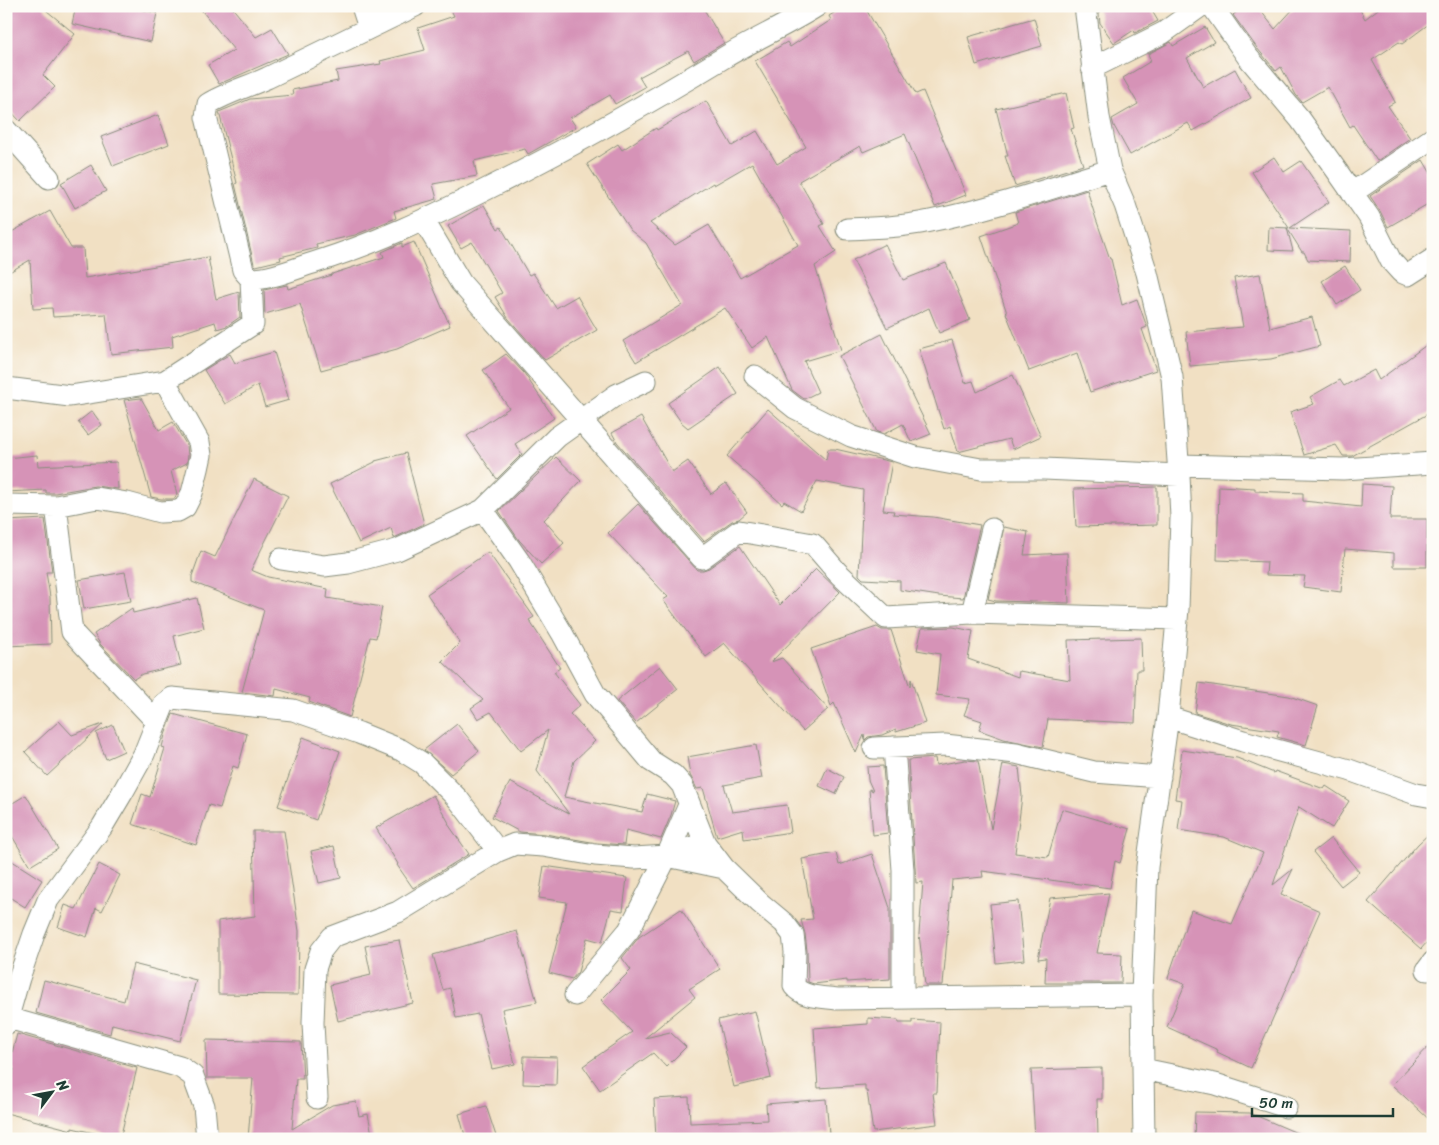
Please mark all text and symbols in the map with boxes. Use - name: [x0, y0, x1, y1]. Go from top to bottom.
- north arrow: [28, 1068, 78, 1118]
- text: N: [49, 1074, 76, 1096]
- scale bar: [1252, 1085, 1393, 1117]
- text: 50 m: [1259, 1090, 1294, 1116]

